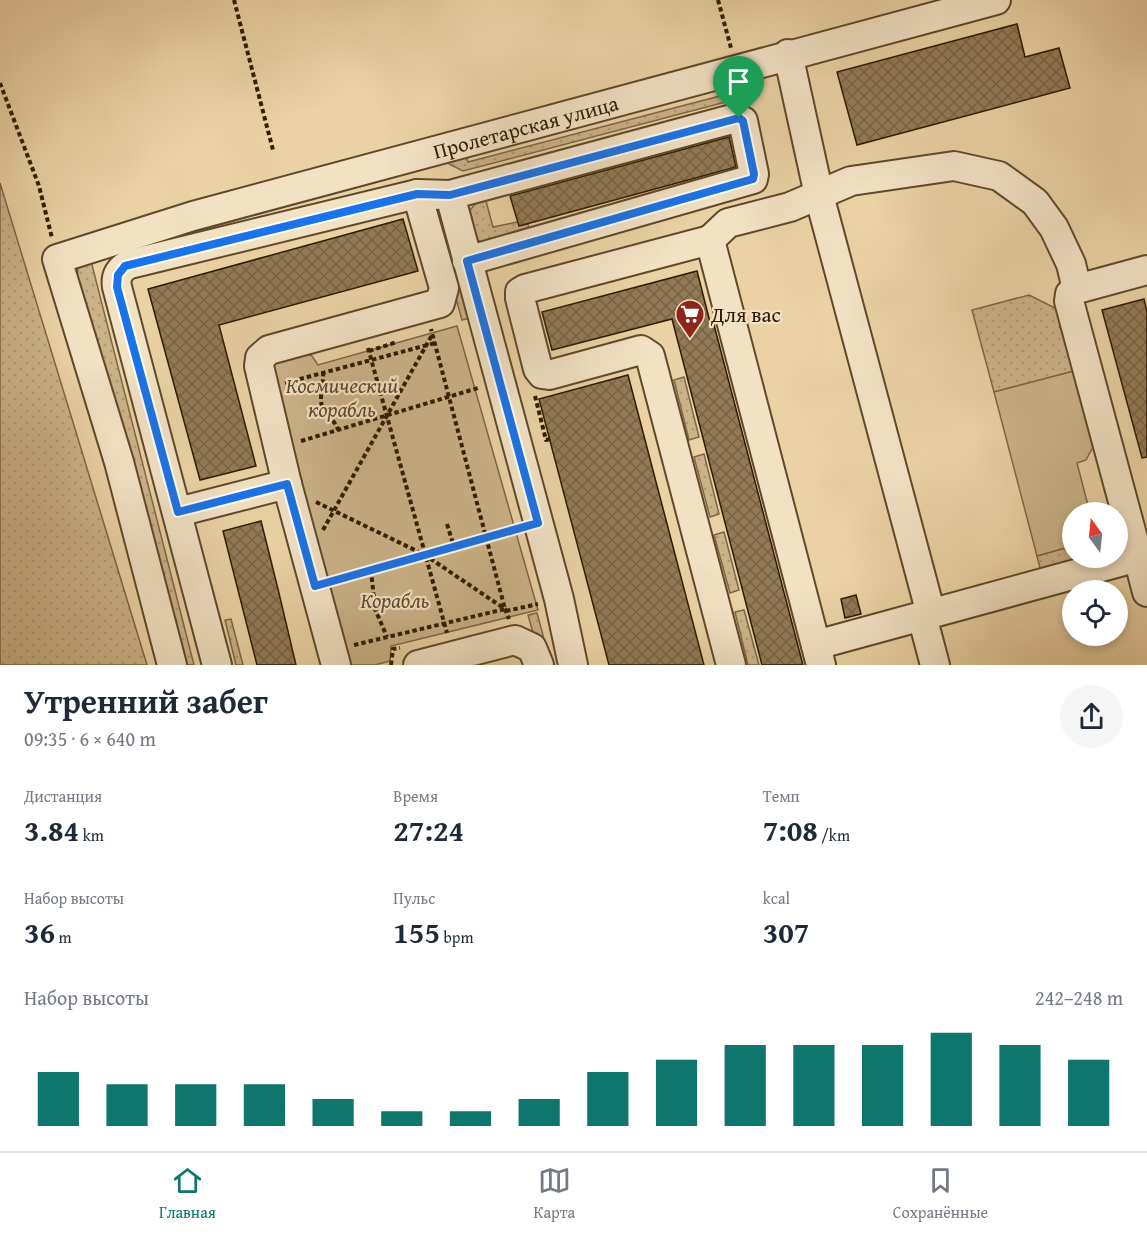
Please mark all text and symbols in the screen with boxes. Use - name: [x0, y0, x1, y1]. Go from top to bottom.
- pin: [713, 56, 764, 118]
- icon: arrive: [722, 65, 755, 98]
- street label: Пролетарская улица: [429, 87, 622, 166]
- supermarket icon: Для вас: [674, 298, 706, 340]
- place label: Для вас: [710, 299, 781, 330]
- park label: Космический корабль: [286, 370, 398, 425]
- north arrow: [1062, 502, 1128, 568]
- map controls: [1062, 502, 1128, 646]
- button: locate: [1062, 580, 1128, 646]
- park label: Корабль: [361, 585, 429, 616]
- text: Утренний забег: [24, 677, 268, 725]
- button: share: [1060, 685, 1123, 748]
- text: 09:35 · 6 × 640 m: [24, 724, 156, 753]
- text: Дистанция: [24, 784, 102, 808]
- text: Время: [393, 784, 438, 808]
- text: Темп: [763, 784, 800, 808]
- text: 3.84: [24, 808, 79, 852]
- text: 27:24: [393, 808, 464, 852]
- text: 7:08: [763, 808, 818, 852]
- text: km: [79, 823, 104, 847]
- text: /km: [818, 823, 850, 847]
- text: Набор высоты: [24, 886, 124, 910]
- text: Пульс: [393, 886, 435, 910]
- text: kcal: [763, 886, 790, 910]
- text: 36: [24, 910, 55, 954]
- text: 155: [393, 910, 440, 954]
- text: 307: [763, 910, 809, 954]
- text: m: [55, 925, 72, 949]
- text: bpm: [440, 925, 473, 949]
- text: Набор высоты: [24, 983, 149, 1012]
- text: 242–248 m: [1035, 983, 1123, 1012]
- tab: Главная: [159, 1164, 216, 1224]
- tab: Карта: [534, 1164, 575, 1224]
- tab: Сохранённые: [893, 1164, 988, 1224]

